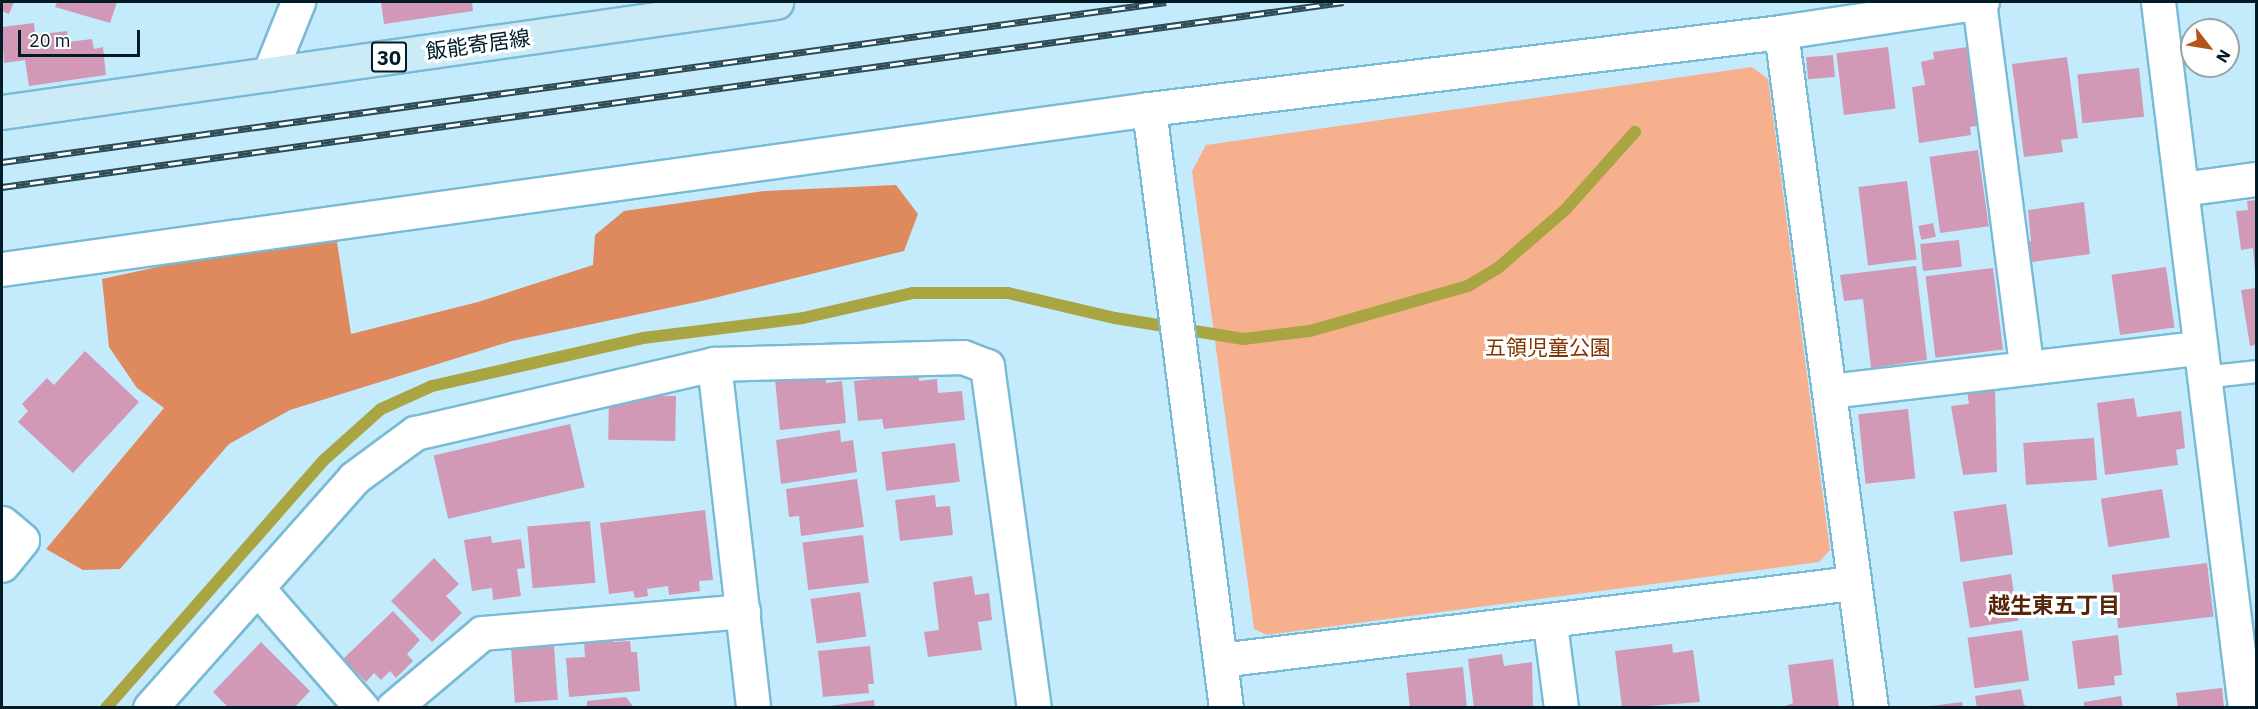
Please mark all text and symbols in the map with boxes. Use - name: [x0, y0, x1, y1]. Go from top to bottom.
- scale bar: [21, 18, 142, 56]
- north arrow: [2180, 18, 2240, 78]
- street label: 飯能寄居線: [424, 24, 532, 64]
- text: 20 m: [29, 29, 71, 52]
- road number: 30: [371, 40, 407, 74]
- text: N: [2212, 46, 2235, 66]
- park label: 五領児童公園: [1485, 334, 1611, 360]
- district label: 越生東五丁目: [1988, 592, 2120, 618]

